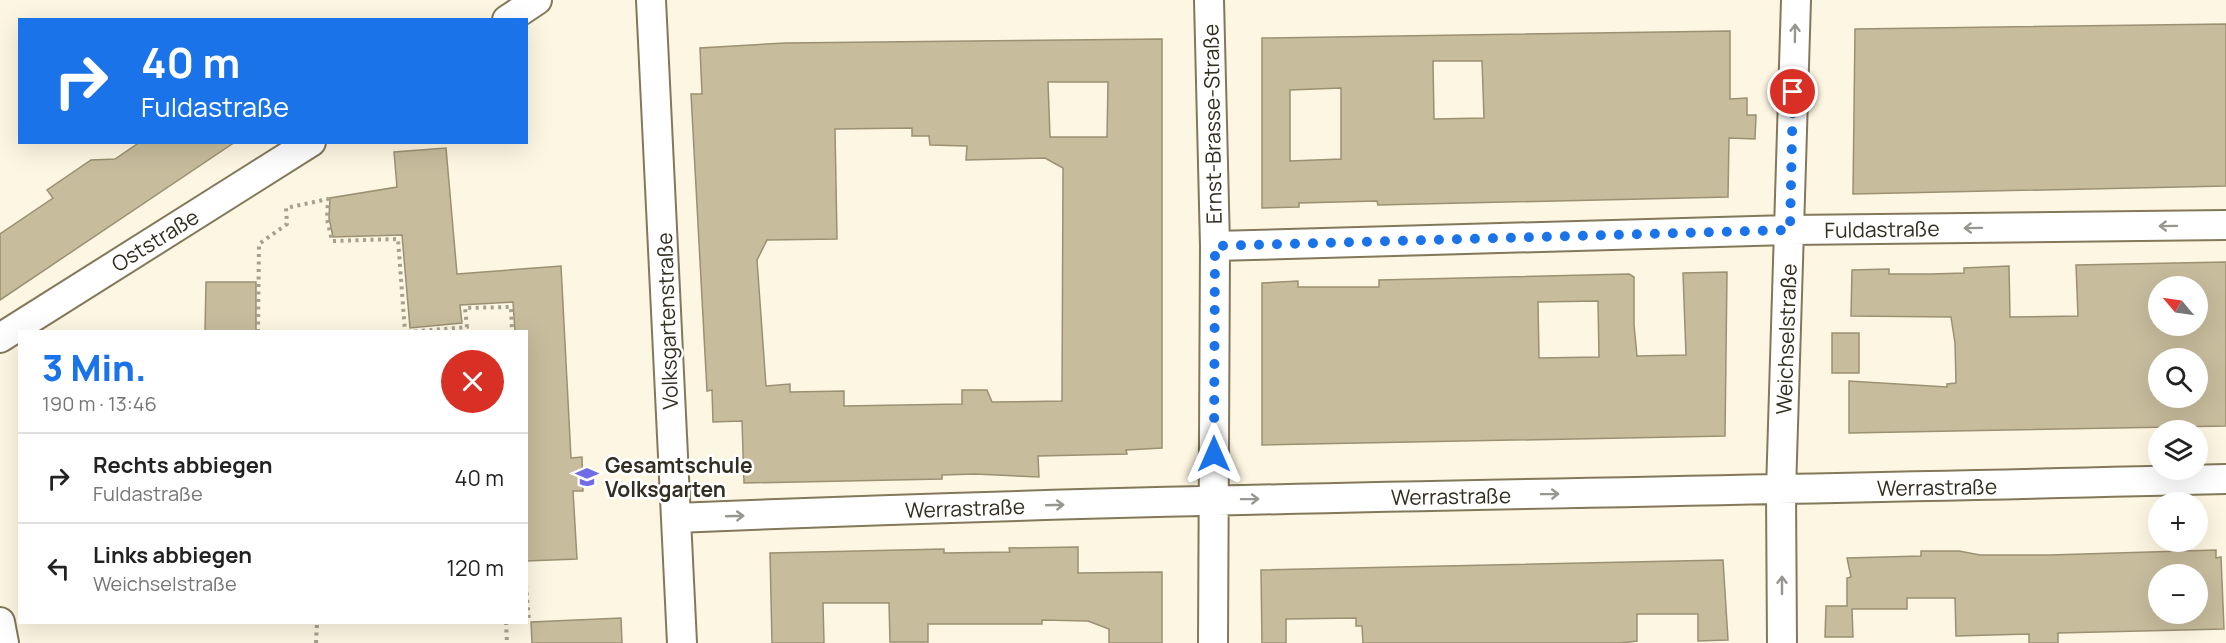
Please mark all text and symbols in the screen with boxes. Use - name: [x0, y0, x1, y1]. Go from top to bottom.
- one-way arrow: [1789, 23, 1801, 43]
- street label: Ernst-Brasse-Straße: [1196, 24, 1228, 224]
- text: 40 m: [141, 33, 240, 91]
- icon: right: [42, 42, 120, 120]
- pin: [1767, 66, 1818, 117]
- icon: arrive: [1776, 75, 1809, 108]
- text: Fuldastraße: [141, 88, 289, 125]
- street label: Oststraße: [106, 202, 204, 278]
- street label: Fuldastraße: [1824, 214, 1940, 244]
- one-way arrow: [2158, 220, 2178, 232]
- one-way arrow: [1963, 222, 1983, 234]
- street label: Volksgartenstraße: [650, 232, 684, 410]
- street label: Weichselstraße: [1769, 263, 1803, 415]
- north arrow: [2148, 276, 2208, 336]
- map controls: [2148, 276, 2208, 624]
- text: 3 Min.: [42, 343, 147, 392]
- button: search: [2148, 348, 2208, 408]
- button: close: [441, 350, 504, 413]
- text: 190 m · 13:46: [42, 390, 157, 417]
- button: layers: [2148, 420, 2208, 480]
- position arrow: [1182, 422, 1246, 486]
- text: Rechts abbiegen: [93, 450, 272, 480]
- place label: Gesamtschule Volksgarten: [605, 451, 753, 503]
- icon: right: [42, 462, 75, 495]
- text: 40 m: [455, 463, 504, 493]
- school or university icon: Gesamtschule Volksgarten: [574, 464, 600, 490]
- street label: Werrastraße: [1877, 472, 1997, 502]
- text: Fuldastraße: [93, 480, 203, 507]
- street label: Werrastraße: [1391, 481, 1511, 511]
- one-way arrow: [1540, 489, 1560, 500]
- street label: Werrastraße: [904, 492, 1026, 524]
- button: +: [2148, 492, 2208, 552]
- one-way arrow: [1240, 493, 1260, 505]
- one-way arrow: [1045, 499, 1065, 511]
- one-way arrow: [724, 510, 744, 521]
- text: Links abbiegen: [93, 540, 252, 570]
- icon: left: [42, 552, 75, 585]
- text: 120 m: [446, 553, 504, 583]
- button: −: [2148, 564, 2208, 624]
- text: Weichselstraße: [93, 570, 237, 597]
- one-way arrow: [1776, 575, 1788, 595]

